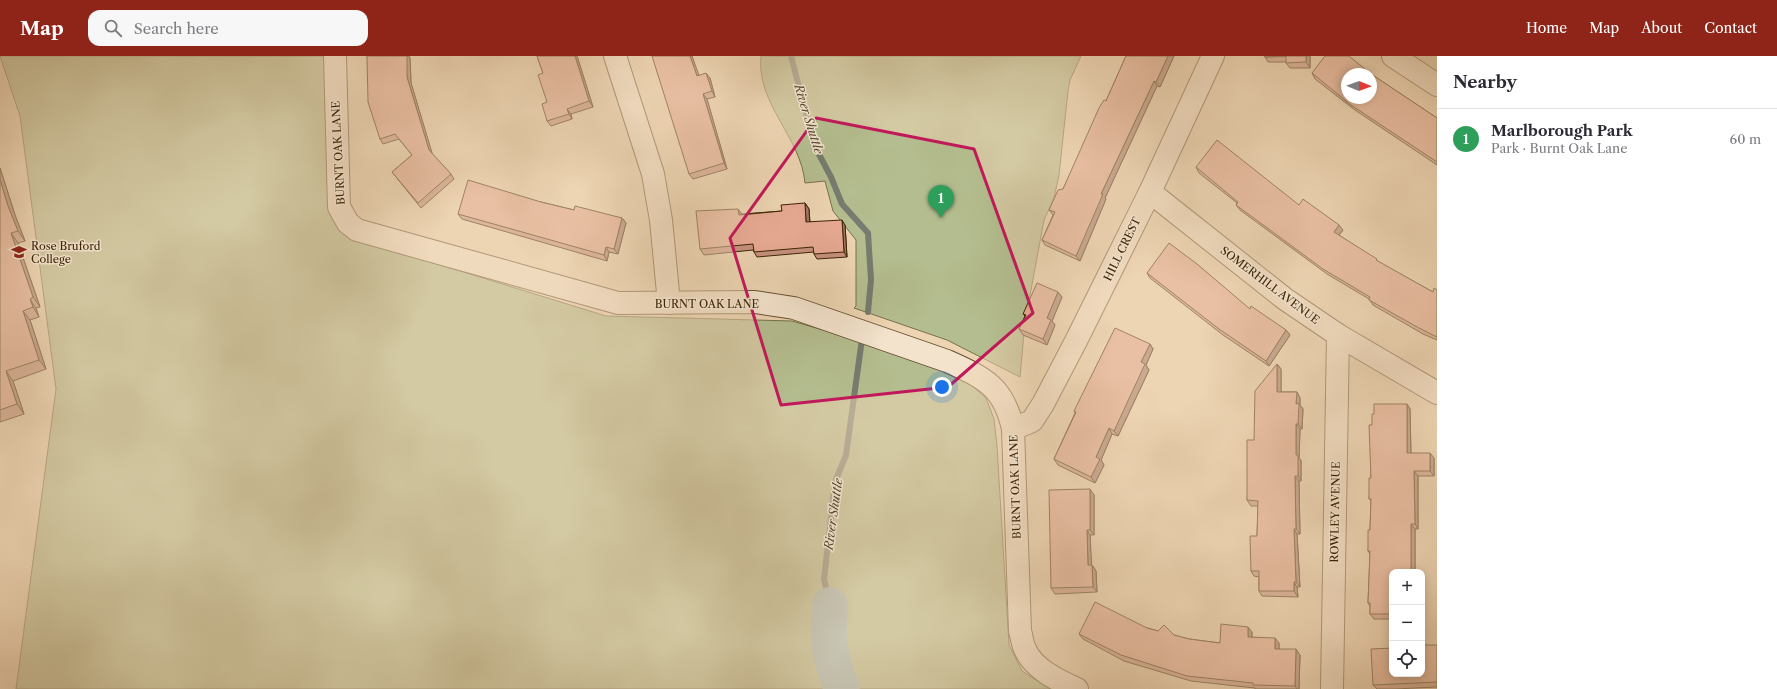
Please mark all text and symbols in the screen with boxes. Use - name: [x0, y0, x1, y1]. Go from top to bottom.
- search box: [88, 10, 368, 46]
- text: Map: [20, 17, 64, 40]
- icon: search: [102, 17, 124, 39]
- text: Search here: [134, 19, 219, 38]
- text: Home: [1526, 19, 1567, 37]
- text: Map: [1589, 19, 1619, 37]
- text: About: [1641, 19, 1682, 37]
- text: Contact: [1704, 19, 1757, 37]
- north arrow: [1341, 68, 1377, 104]
- text: Nearby: [1453, 72, 1517, 92]
- water label: River Shuttle: [791, 81, 827, 157]
- street label: BURNT OAK LANE: [328, 100, 348, 205]
- text: Marlborough Park: [1491, 121, 1633, 140]
- text: 1: [1463, 131, 1469, 147]
- text: 60 m: [1730, 131, 1761, 147]
- text: Park · Burnt Oak Lane: [1491, 140, 1628, 156]
- pin: 1: [928, 185, 954, 218]
- street label: HILL CREST: [1100, 214, 1144, 283]
- place label: Rose Bruford College: [31, 239, 101, 266]
- school or university icon: Rose Bruford College: [10, 243, 28, 261]
- street label: SOMERHILL AVENUE: [1218, 243, 1323, 327]
- street label: BURNT OAK LANE: [655, 297, 760, 311]
- your location: [932, 377, 952, 397]
- street label: BURNT OAK LANE: [1006, 434, 1024, 539]
- street label: ROWLEY AVENUE: [1327, 461, 1343, 563]
- water label: River Shuttle: [820, 476, 846, 552]
- map controls: [1389, 569, 1425, 677]
- button: +: [1389, 569, 1425, 605]
- button: −: [1389, 605, 1425, 641]
- button: locate: [1389, 641, 1425, 677]

